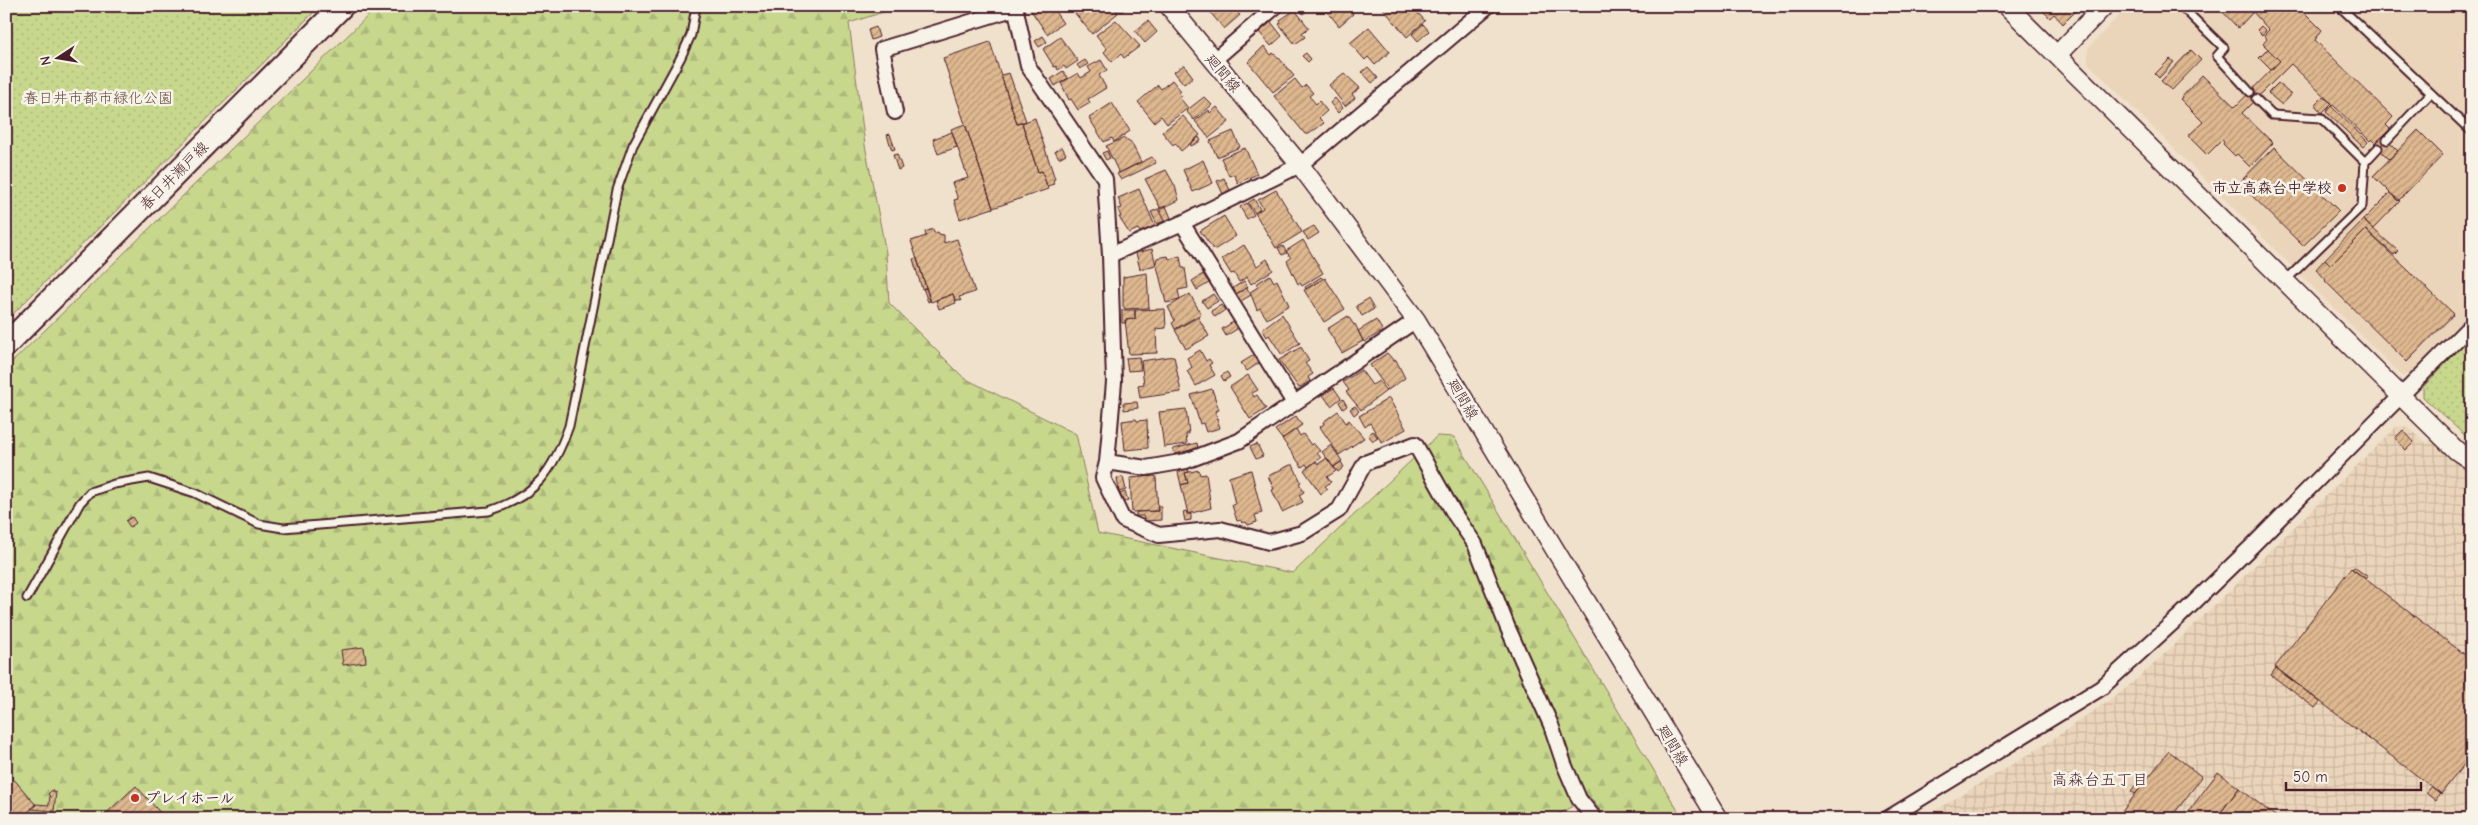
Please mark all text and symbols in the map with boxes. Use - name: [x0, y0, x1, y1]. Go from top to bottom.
- north arrow: [32, 32, 82, 82]
- street label: 廻間線: [1202, 50, 1244, 96]
- text: N: [37, 54, 55, 67]
- park label: 春日井市都市緑化公園: [23, 89, 173, 107]
- street label: 春日井瀬戸線: [136, 138, 212, 214]
- place label: 市立高森台中学校: [2212, 179, 2332, 197]
- marker: 市立高森台中学校: [2336, 182, 2348, 194]
- street label: 廻間線: [1444, 375, 1482, 423]
- street label: 廻間線: [1654, 721, 1692, 769]
- scale bar: [2286, 760, 2420, 792]
- text: 50 m: [2293, 768, 2328, 786]
- district label: 高森台五丁目: [2052, 771, 2148, 789]
- place label: プレイホール: [145, 789, 234, 807]
- marker: プレイホール: [129, 792, 141, 804]

